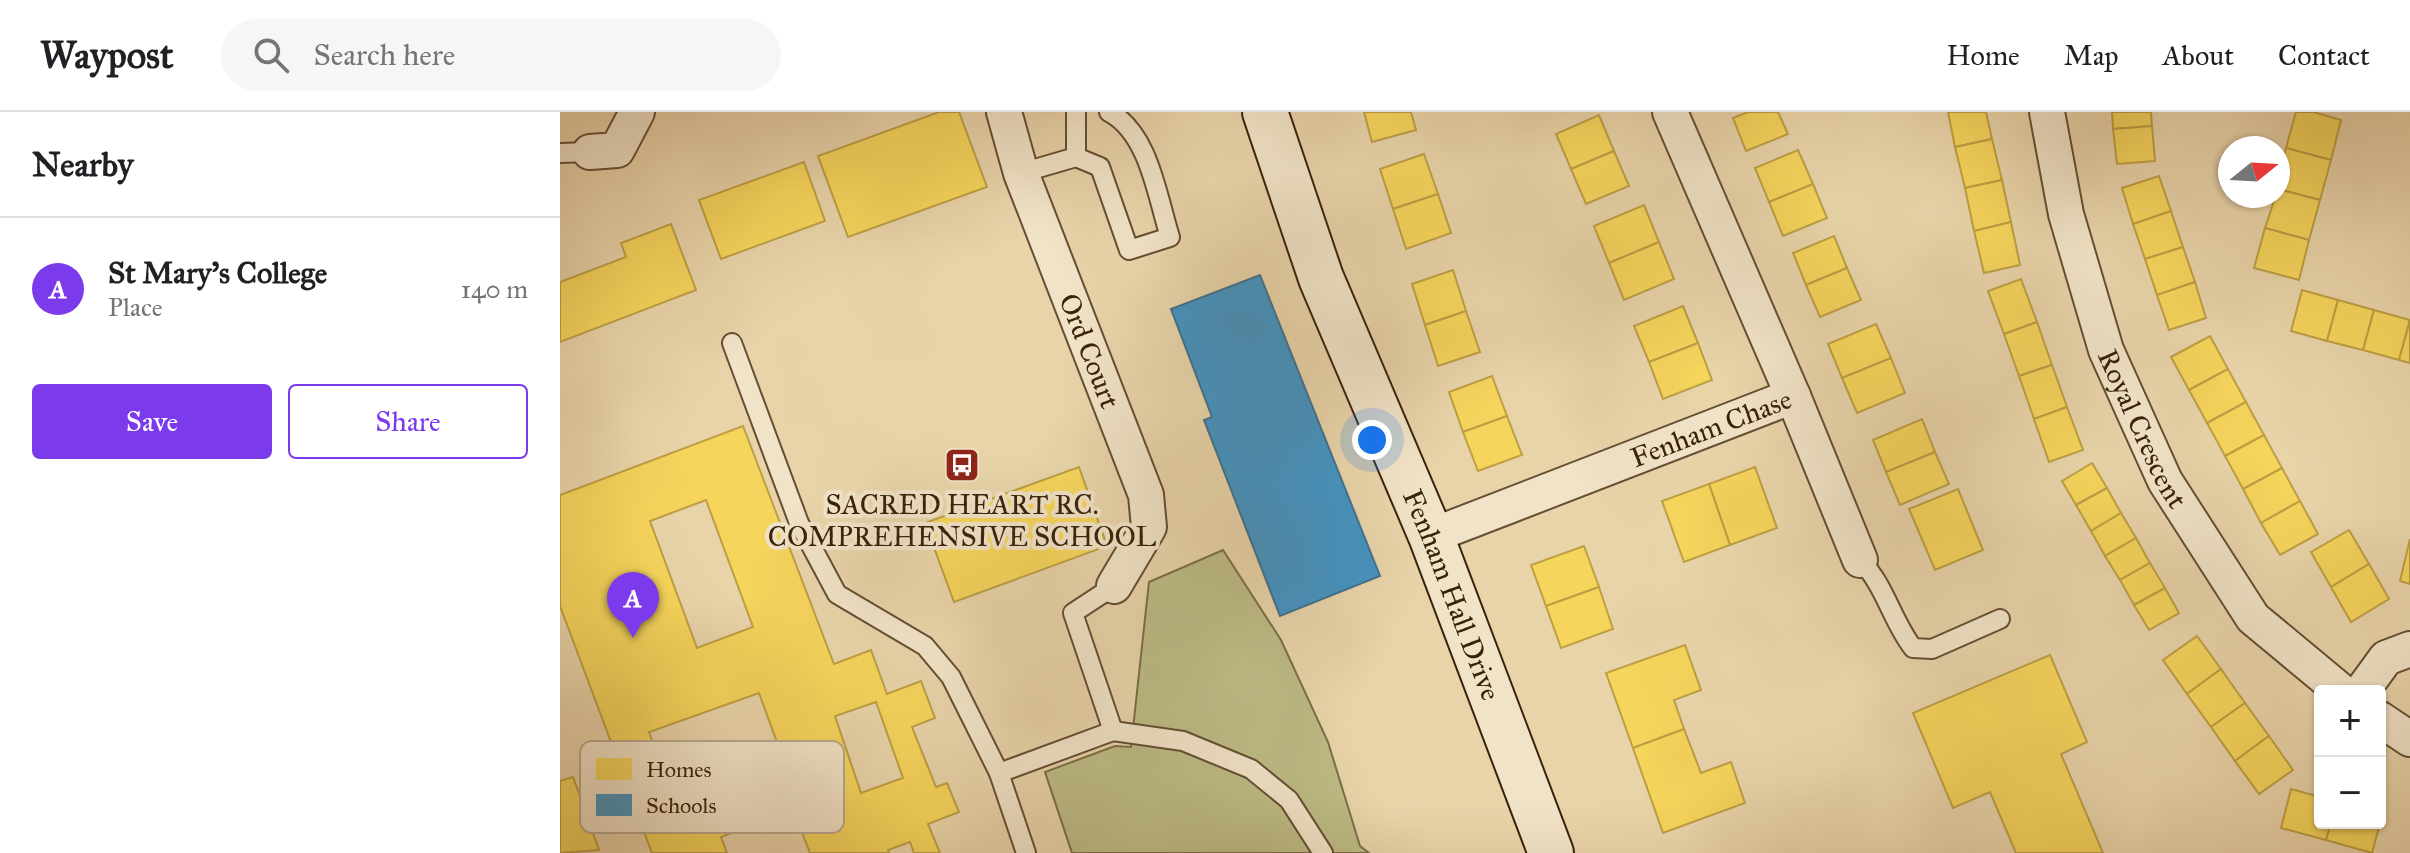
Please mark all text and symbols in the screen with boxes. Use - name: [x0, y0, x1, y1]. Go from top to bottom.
- search box: [221, 19, 781, 91]
- text: Waypost: [40, 32, 173, 78]
- icon: search: [249, 33, 293, 77]
- text: Search here: [313, 37, 455, 73]
- text: Home: [1947, 38, 2020, 73]
- text: Map: [2064, 38, 2118, 73]
- text: About: [2162, 38, 2234, 73]
- text: Contact: [2278, 38, 2370, 73]
- north arrow: [2218, 136, 2290, 208]
- text: Nearby: [32, 144, 134, 185]
- text: St Mary's College: [108, 255, 327, 291]
- text: A: [49, 273, 67, 305]
- text: 140 m: [461, 273, 528, 305]
- street label: Ord Court: [1051, 288, 1128, 414]
- text: Place: [108, 291, 163, 323]
- street label: Royal Crescent: [2090, 344, 2195, 515]
- street label: Fenham Chase: [1625, 381, 1796, 475]
- button: Save: [32, 384, 272, 459]
- button: Share: [288, 384, 528, 459]
- your location: [1352, 420, 1392, 460]
- bus stop icon: SACRED HEART RC. COMPREHENSIVE SCHOOL: [943, 446, 981, 484]
- street label: Fenham Hall Drive: [1395, 484, 1509, 705]
- place label: SACRED HEART RC. COMPREHENSIVE SCHOOL: [768, 487, 1157, 554]
- pin: A: [607, 572, 659, 638]
- map controls: [2314, 685, 2386, 829]
- button: +: [2314, 685, 2386, 757]
- legend: [580, 741, 844, 833]
- text: Homes: [646, 756, 712, 783]
- button: −: [2314, 757, 2386, 829]
- text: Schools: [646, 792, 716, 819]

